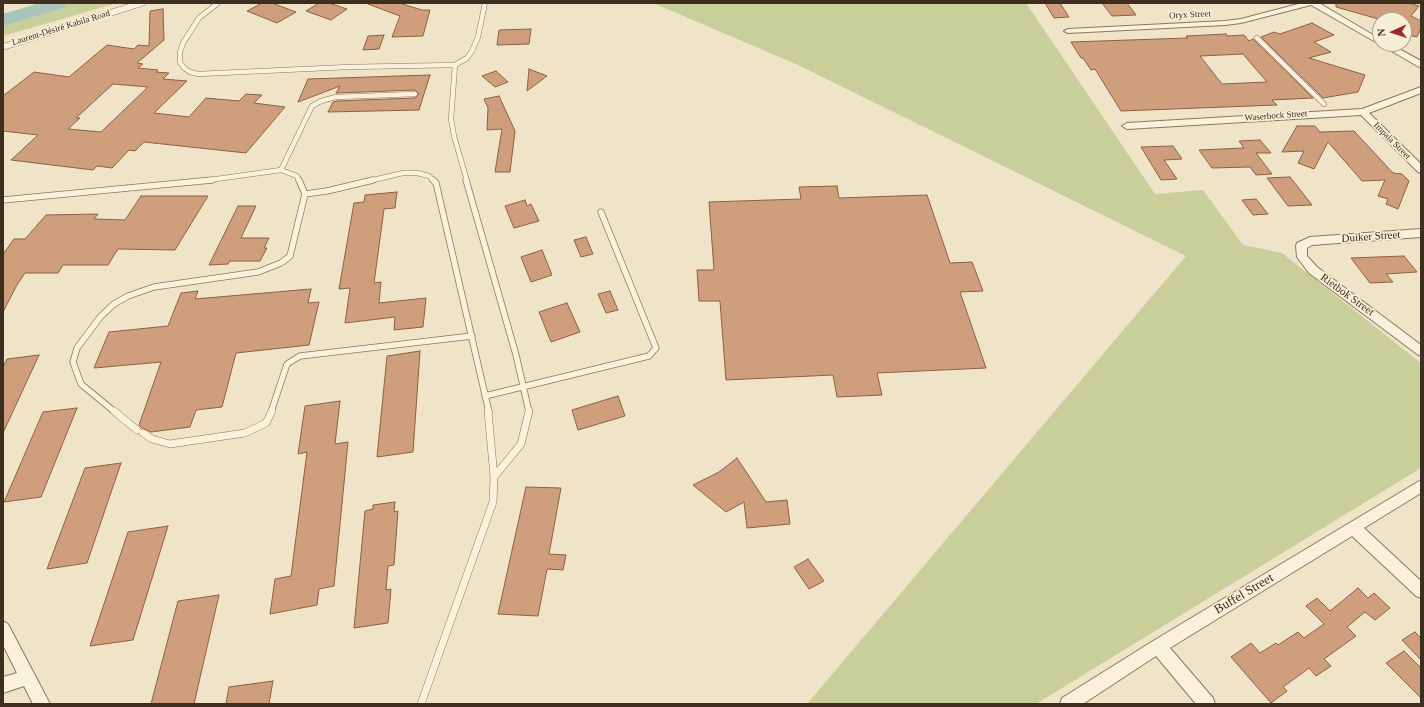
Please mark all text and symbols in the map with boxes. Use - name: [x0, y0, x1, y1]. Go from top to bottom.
- street label: Laurent-Désiré Kabila Road: [11, 8, 111, 48]
- street label: Oryx Street: [1169, 9, 1211, 21]
- north arrow: [1372, 12, 1412, 52]
- text: N: [1375, 28, 1387, 37]
- street label: Waserbock Street: [1244, 108, 1308, 124]
- street label: Impala Street: [1371, 120, 1413, 162]
- street label: Duiker Street: [1341, 228, 1401, 246]
- street label: Rietbok Street: [1318, 271, 1376, 319]
- street label: Buffel Street: [1211, 570, 1277, 618]

